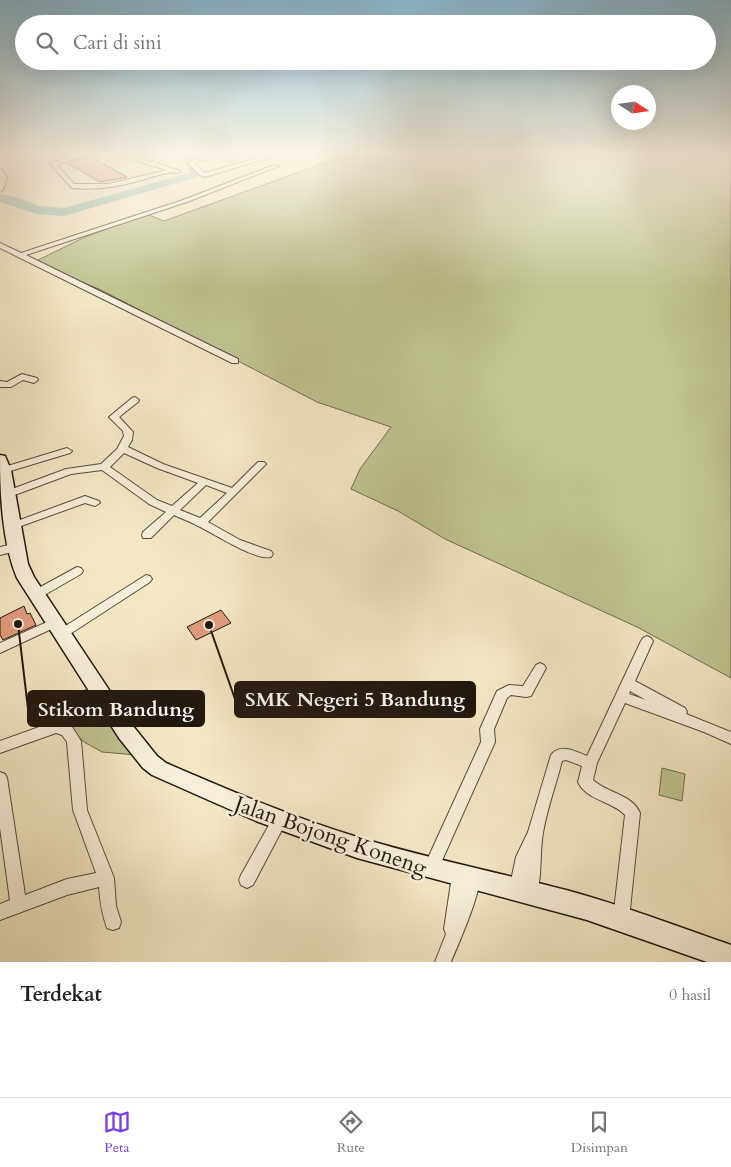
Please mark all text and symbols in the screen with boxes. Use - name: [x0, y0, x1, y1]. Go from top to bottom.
- search box: [15, 15, 716, 70]
- icon: search: [33, 29, 61, 57]
- text: Cari di sini: [73, 30, 162, 56]
- north arrow: [611, 85, 656, 130]
- callout: SMK Negeri 5 Bandung: [235, 682, 475, 717]
- text: SMK Negeri 5 Bandung: [245, 686, 465, 713]
- callout: Stikom Bandung: [28, 691, 204, 726]
- text: Stikom Bandung: [38, 696, 194, 723]
- street label: Jalan Bojong Koneng: [228, 788, 432, 883]
- text: Terdekat: [20, 980, 102, 1009]
- text: 0 hasil: [669, 984, 711, 1006]
- tab: Peta: [103, 1108, 131, 1157]
- tab: Rute: [337, 1108, 365, 1157]
- tab: Disimpan: [571, 1108, 628, 1157]

